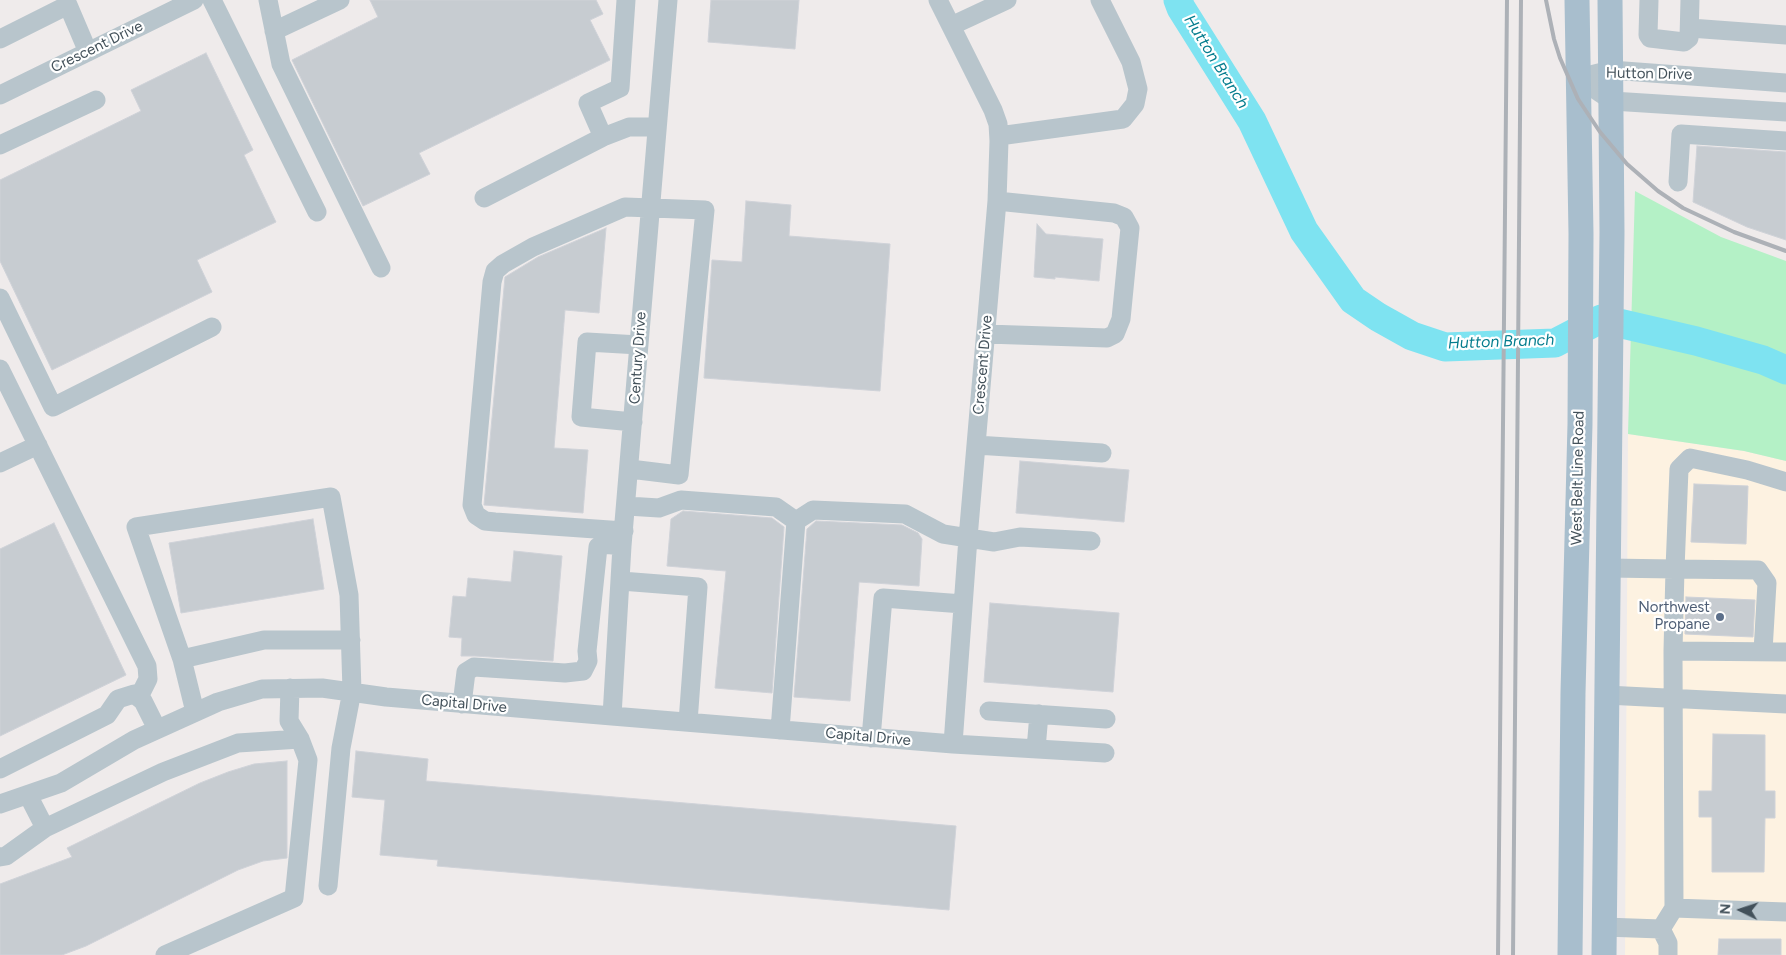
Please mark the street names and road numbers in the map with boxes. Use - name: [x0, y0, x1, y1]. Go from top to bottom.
- street label: Crescent Drive: [48, 17, 146, 77]
- street label: Hutton Drive: [1606, 64, 1692, 84]
- street label: Century Drive: [626, 311, 650, 405]
- street label: Crescent Drive: [970, 315, 996, 415]
- street label: West Belt Line Road: [1568, 411, 1588, 545]
- street label: Capital Drive: [420, 691, 508, 717]
- street label: Capital Drive: [824, 724, 912, 750]

